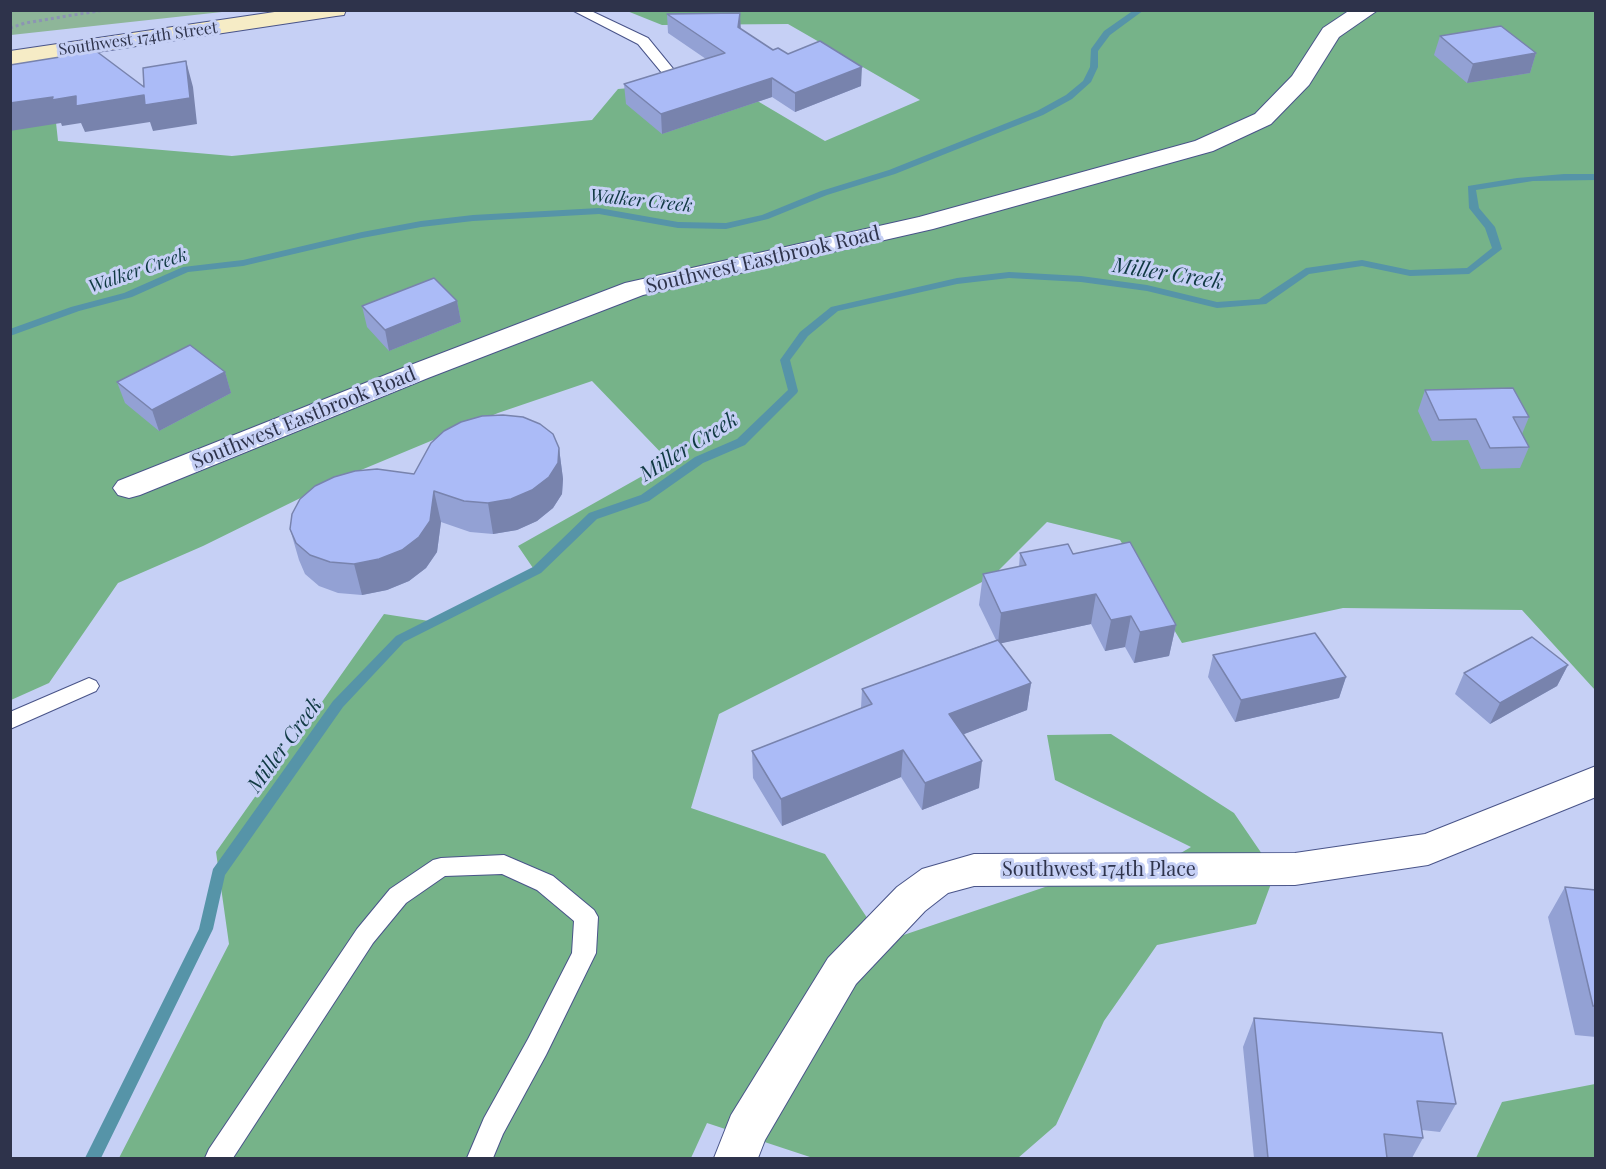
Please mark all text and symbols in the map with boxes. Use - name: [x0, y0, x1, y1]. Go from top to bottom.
- street label: Southwest 174th Street: [57, 18, 219, 60]
- water label: Walker Creek: [589, 185, 693, 217]
- street label: Southwest Eastbrook Road: [644, 221, 882, 299]
- water label: Walker Creek: [86, 244, 190, 298]
- water label: Miller Creek: [1111, 253, 1225, 295]
- street label: Southwest Eastbrook Road: [188, 362, 420, 474]
- water label: Miller Creek: [635, 407, 743, 487]
- water label: Miller Creek: [242, 693, 328, 797]
- street label: Southwest 174th Place: [1002, 858, 1196, 882]

